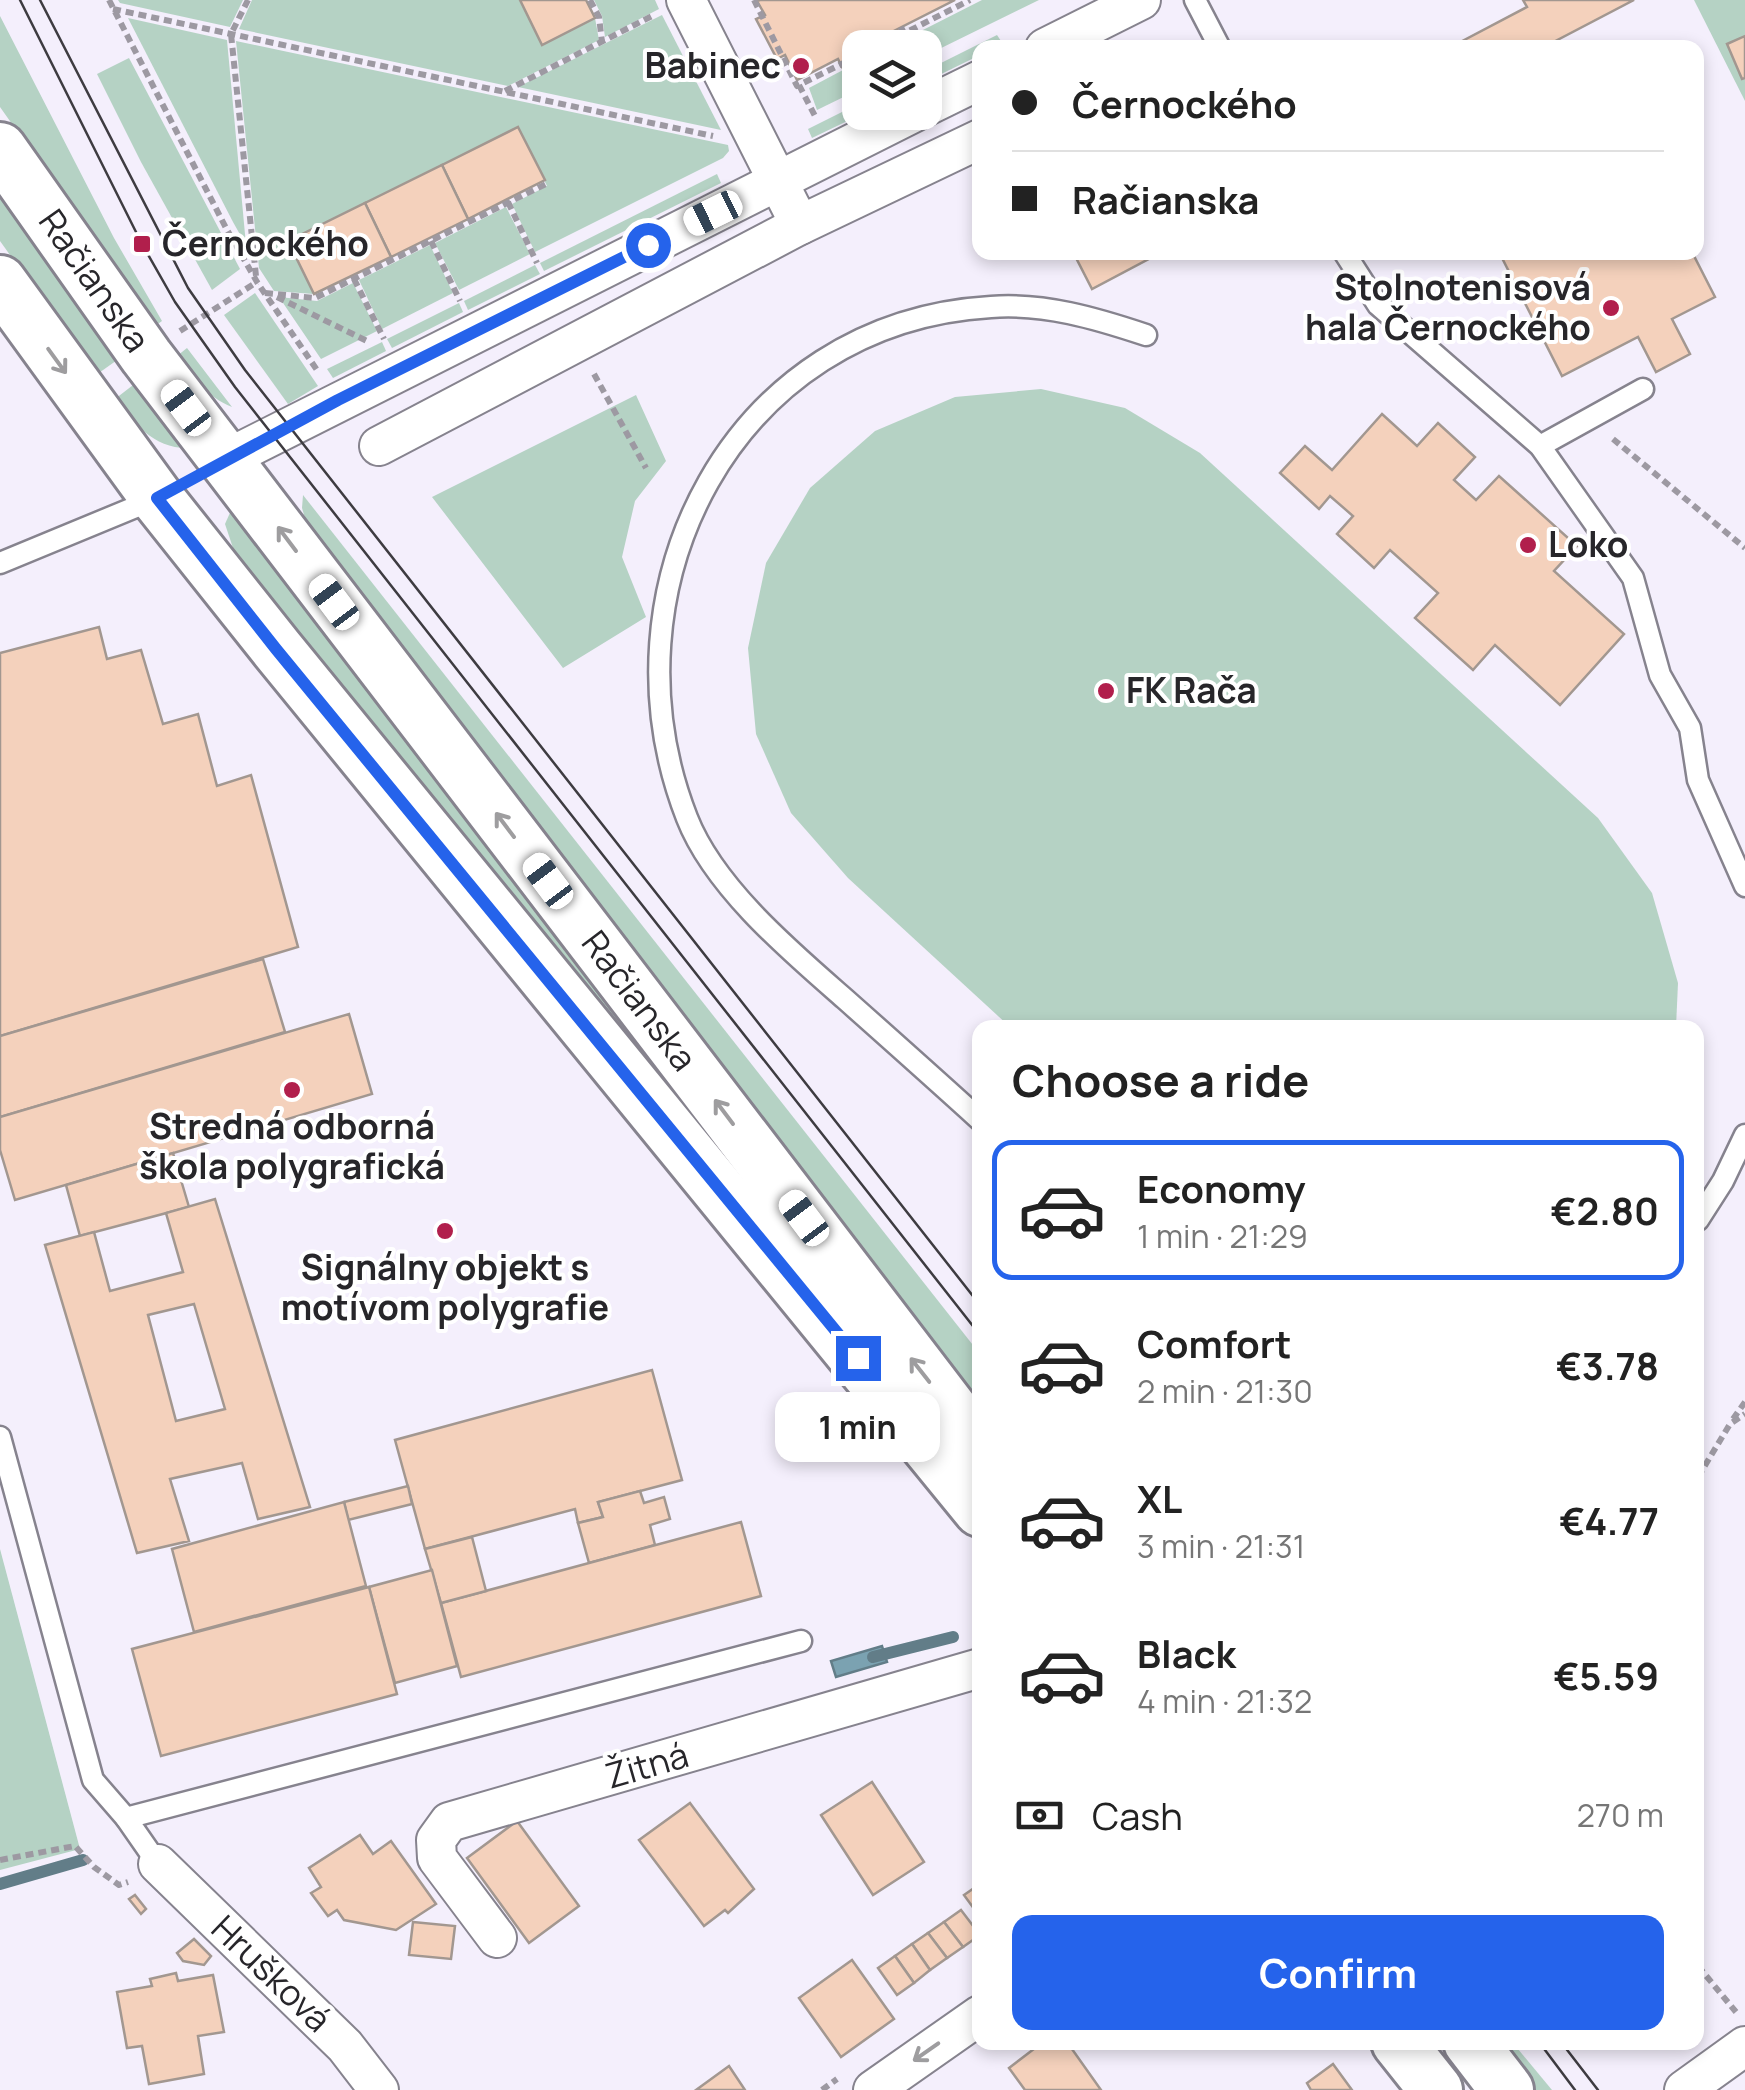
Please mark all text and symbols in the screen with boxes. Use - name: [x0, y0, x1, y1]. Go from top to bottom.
- map controls: [842, 30, 942, 130]
- button: layers: [842, 30, 942, 130]
- place label: Babinec: [645, 41, 781, 89]
- marker: Babinec: [790, 55, 812, 77]
- text: Černockého: [1072, 77, 1297, 129]
- text: Račianska: [1072, 173, 1260, 225]
- car: [679, 186, 747, 240]
- street label: Račianska: [28, 200, 161, 361]
- place label: Černockého: [162, 219, 369, 267]
- route start: [626, 223, 671, 268]
- marker: Černockého: [131, 233, 153, 255]
- place label: Stolnotenisová hala Černockého: [1305, 263, 1591, 351]
- marker: Stolnotenisová hala Černockého: [1600, 297, 1622, 319]
- one-way arrow: [46, 347, 67, 374]
- car: [156, 375, 216, 441]
- place label: Loko: [1548, 520, 1628, 568]
- one-way arrow: [276, 526, 297, 553]
- marker: Loko: [1517, 534, 1539, 556]
- car: [304, 569, 364, 635]
- place label: FK Rača: [1126, 666, 1257, 714]
- marker: FK Rača: [1095, 680, 1117, 702]
- one-way arrow: [495, 813, 517, 839]
- car: [518, 848, 578, 914]
- street label: Račianska: [571, 920, 708, 1080]
- text: Choose a ride: [1012, 1049, 1309, 1111]
- marker: Stredná odborná škola polygrafická: [281, 1079, 303, 1101]
- one-way arrow: [713, 1099, 734, 1126]
- place label: Stredná odborná škola polygrafická: [139, 1102, 445, 1190]
- text: Economy: [1137, 1162, 1306, 1214]
- icon: car: [1017, 1165, 1107, 1255]
- text: €2.80: [1551, 1184, 1659, 1236]
- car: [774, 1185, 834, 1251]
- text: 1 min · 21:29: [1137, 1214, 1308, 1258]
- marker: Signálny objekt s motívom polygrafie: [434, 1220, 456, 1242]
- place label: Signálny objekt s motívom polygrafie: [281, 1243, 609, 1331]
- text: Comfort: [1137, 1317, 1291, 1369]
- icon: car: [1017, 1320, 1107, 1410]
- route end: [836, 1336, 881, 1381]
- text: €3.78: [1556, 1339, 1659, 1391]
- one-way arrow: [909, 1358, 931, 1384]
- text: 2 min · 21:30: [1137, 1369, 1313, 1413]
- callout: 1 min: [776, 1393, 940, 1463]
- text: 1 min: [818, 1405, 897, 1449]
- text: XL: [1137, 1472, 1182, 1524]
- icon: car: [1017, 1475, 1107, 1565]
- text: €4.77: [1559, 1494, 1659, 1546]
- text: 3 min · 21:31: [1137, 1524, 1305, 1568]
- text: Black: [1137, 1627, 1236, 1679]
- icon: car: [1017, 1630, 1107, 1720]
- text: €5.59: [1553, 1649, 1659, 1701]
- text: 4 min · 21:32: [1137, 1679, 1312, 1723]
- street label: Žitná: [600, 1730, 694, 1800]
- icon: cash: [1012, 1788, 1067, 1843]
- text: Cash: [1092, 1789, 1183, 1841]
- text: 270 m: [1577, 1793, 1664, 1837]
- street label: Hrušková: [201, 1904, 342, 2042]
- button: Confirm: [1012, 1915, 1664, 2030]
- one-way arrow: [913, 2041, 941, 2062]

